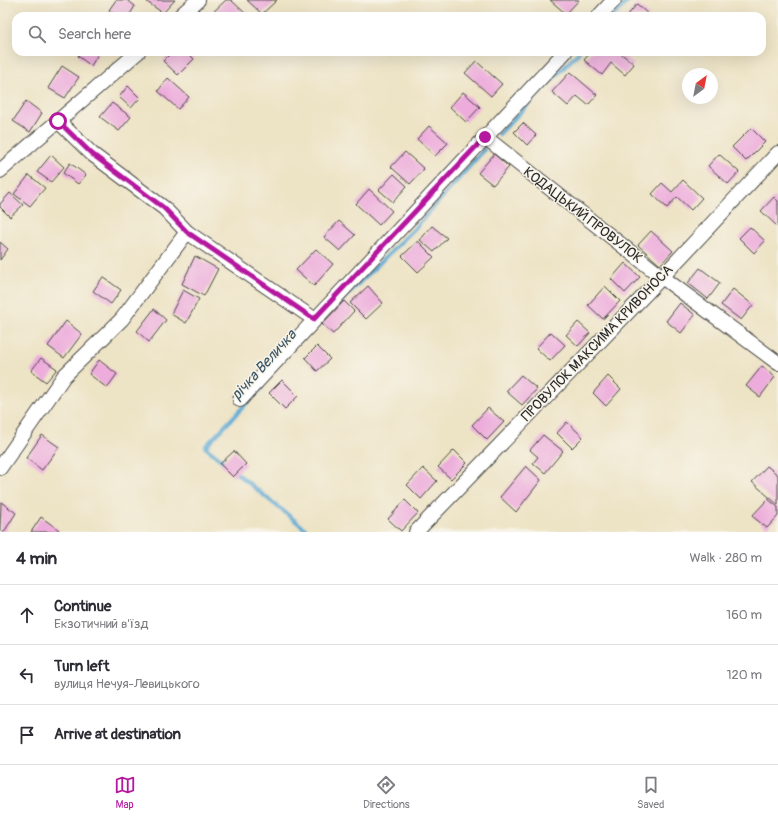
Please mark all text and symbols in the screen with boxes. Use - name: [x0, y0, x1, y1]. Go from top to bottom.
- search box: [12, 12, 766, 56]
- icon: search: [26, 23, 48, 45]
- text: Search here: [58, 25, 131, 44]
- north arrow: [682, 68, 718, 104]
- route start: [49, 112, 67, 130]
- route end: [476, 128, 494, 146]
- street label: КОДАЦЬКИЙ ПРОВУЛОК: [520, 163, 646, 267]
- street label: ПРОВУЛОК МАКСИМА КРИВОНОСА: [518, 261, 676, 425]
- water label: річка Величка: [227, 325, 301, 404]
- text: 4 min: [16, 548, 57, 569]
- text: Walk · 280 m: [689, 550, 762, 566]
- text: Continue: [54, 597, 112, 616]
- icon: ahead: [16, 604, 38, 626]
- text: 160 m: [726, 607, 762, 623]
- text: Екзотичний в'їзд: [54, 616, 148, 632]
- text: Turn left: [54, 657, 110, 676]
- icon: left: [16, 664, 38, 686]
- text: 120 m: [726, 667, 762, 683]
- text: вулиця Нечуя-Левицького: [54, 676, 200, 692]
- icon: arrive: [16, 724, 38, 746]
- text: Arrive at destination: [54, 725, 181, 744]
- tab: Map: [114, 774, 136, 811]
- tab: Directions: [363, 774, 410, 811]
- tab: Saved: [637, 774, 664, 811]

